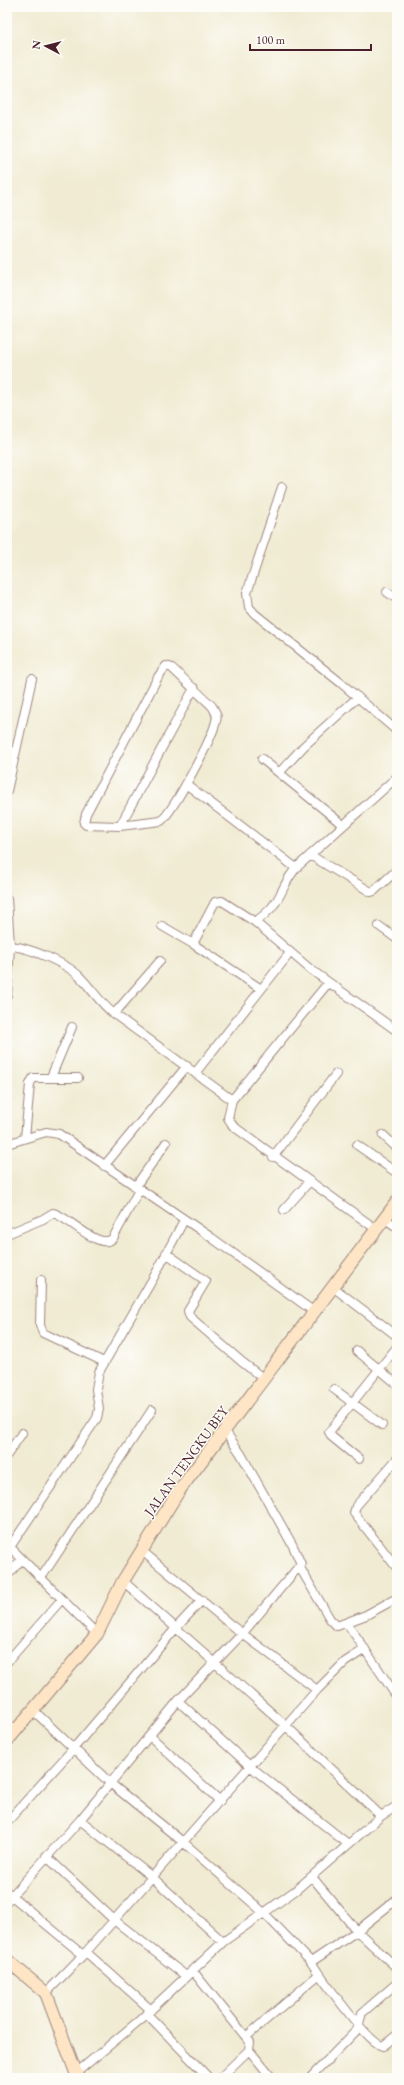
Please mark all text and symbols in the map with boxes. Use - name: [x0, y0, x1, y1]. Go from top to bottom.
- north arrow: [26, 26, 66, 66]
- scale bar: [250, 26, 371, 52]
- text: 100 m: [256, 32, 286, 48]
- text: N: [29, 39, 44, 50]
- street label: JALAN TENGKU BEY: [139, 1402, 232, 1520]

